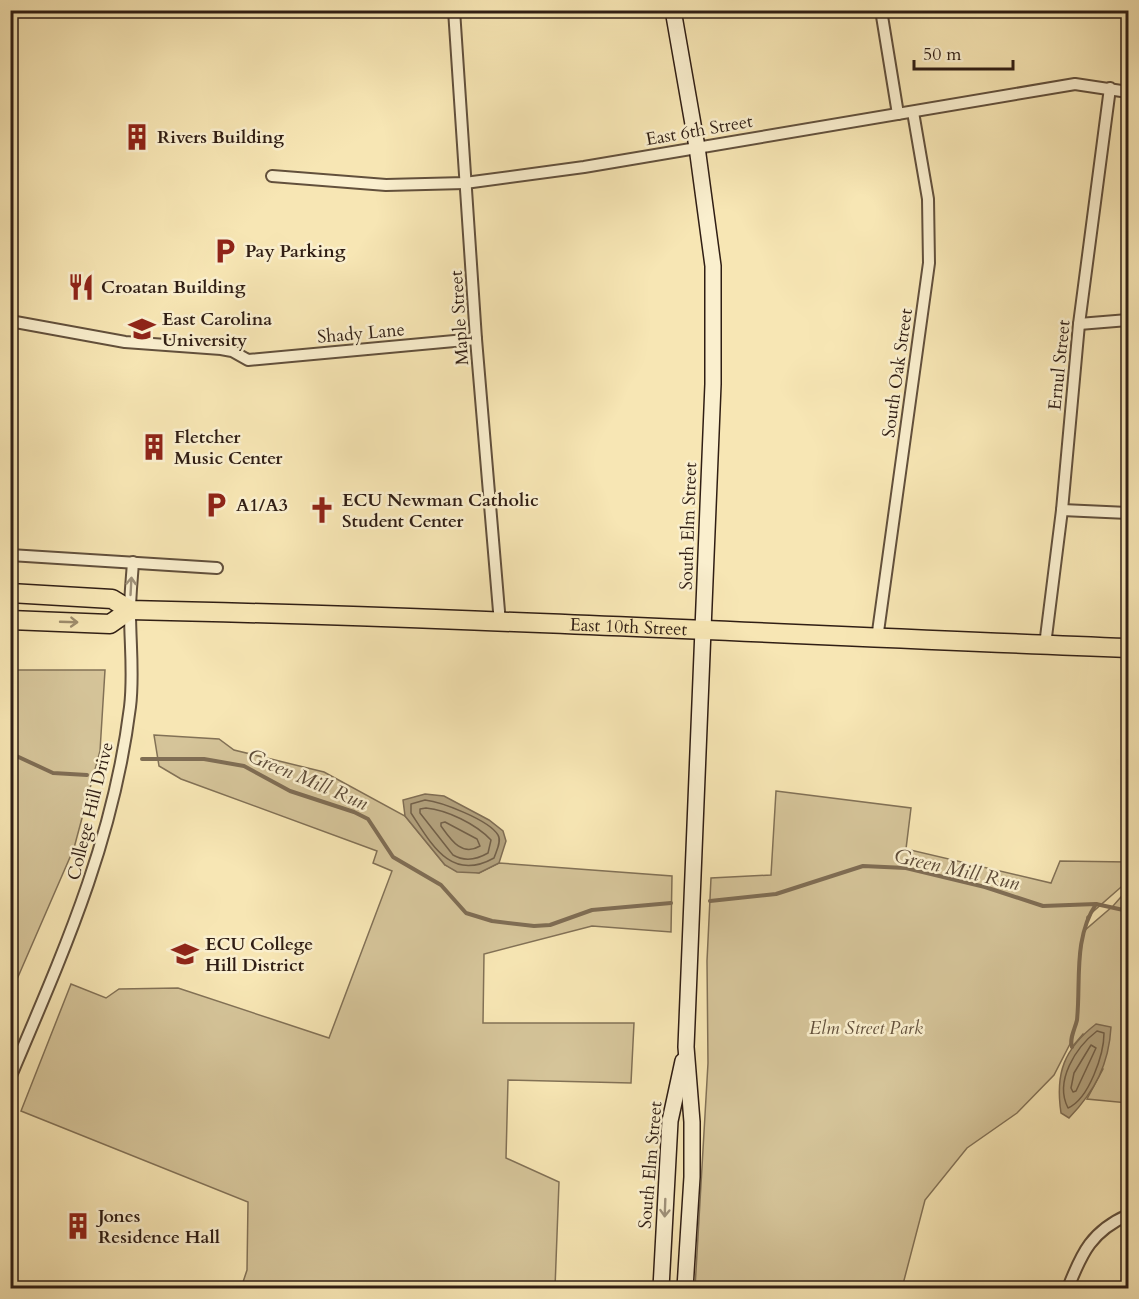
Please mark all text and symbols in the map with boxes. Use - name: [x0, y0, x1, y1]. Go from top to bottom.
- scale bar: [914, 33, 1013, 71]
- text: 50 m: [923, 42, 962, 67]
- street label: East 6th Street: [644, 109, 755, 152]
- building icon: Rivers Building: [122, 122, 152, 152]
- place label: Rivers Building: [157, 125, 284, 150]
- parking icon: Pay Parking: [210, 236, 240, 266]
- place label: Pay Parking: [245, 239, 346, 264]
- street label: Maple Street: [444, 269, 475, 366]
- restaurant icon: Croatan Building: [66, 272, 96, 302]
- place label: Croatan Building: [101, 275, 246, 300]
- place label: East Carolina University: [162, 307, 272, 353]
- street label: South Oak Street: [876, 307, 919, 439]
- school or university icon: East Carolina University: [127, 314, 157, 344]
- street label: Shady Lane: [316, 317, 406, 350]
- street label: Ernul Street: [1042, 318, 1077, 411]
- place label: Fletcher Music Center: [174, 425, 283, 471]
- building icon: Fletcher Music Center: [139, 432, 169, 462]
- street label: South Elm Street: [674, 461, 703, 590]
- place label: ECU Newman Catholic Student Center: [342, 488, 539, 534]
- parking icon: A1/A3: [201, 490, 231, 520]
- place label: A1/A3: [236, 493, 288, 518]
- church icon: ECU Newman Catholic Student Center: [307, 495, 337, 525]
- one-way arrow: [126, 577, 137, 597]
- street label: East 10th Street: [569, 612, 688, 642]
- one-way arrow: [58, 616, 78, 628]
- street label: College Hill Drive: [61, 739, 120, 883]
- water label: Green Mill Run: [244, 742, 372, 817]
- water label: Green Mill Run: [892, 842, 1022, 897]
- place label: ECU College Hill District: [205, 932, 313, 978]
- school or university icon: ECU College Hill District: [170, 939, 200, 969]
- park label: Elm Street Park: [809, 1016, 923, 1041]
- street label: South Elm Street: [632, 1100, 669, 1230]
- one-way arrow: [659, 1198, 671, 1218]
- place label: Jones Residence Hall: [95, 1204, 220, 1250]
- building icon: Jones Residence Hall: [63, 1211, 93, 1241]

